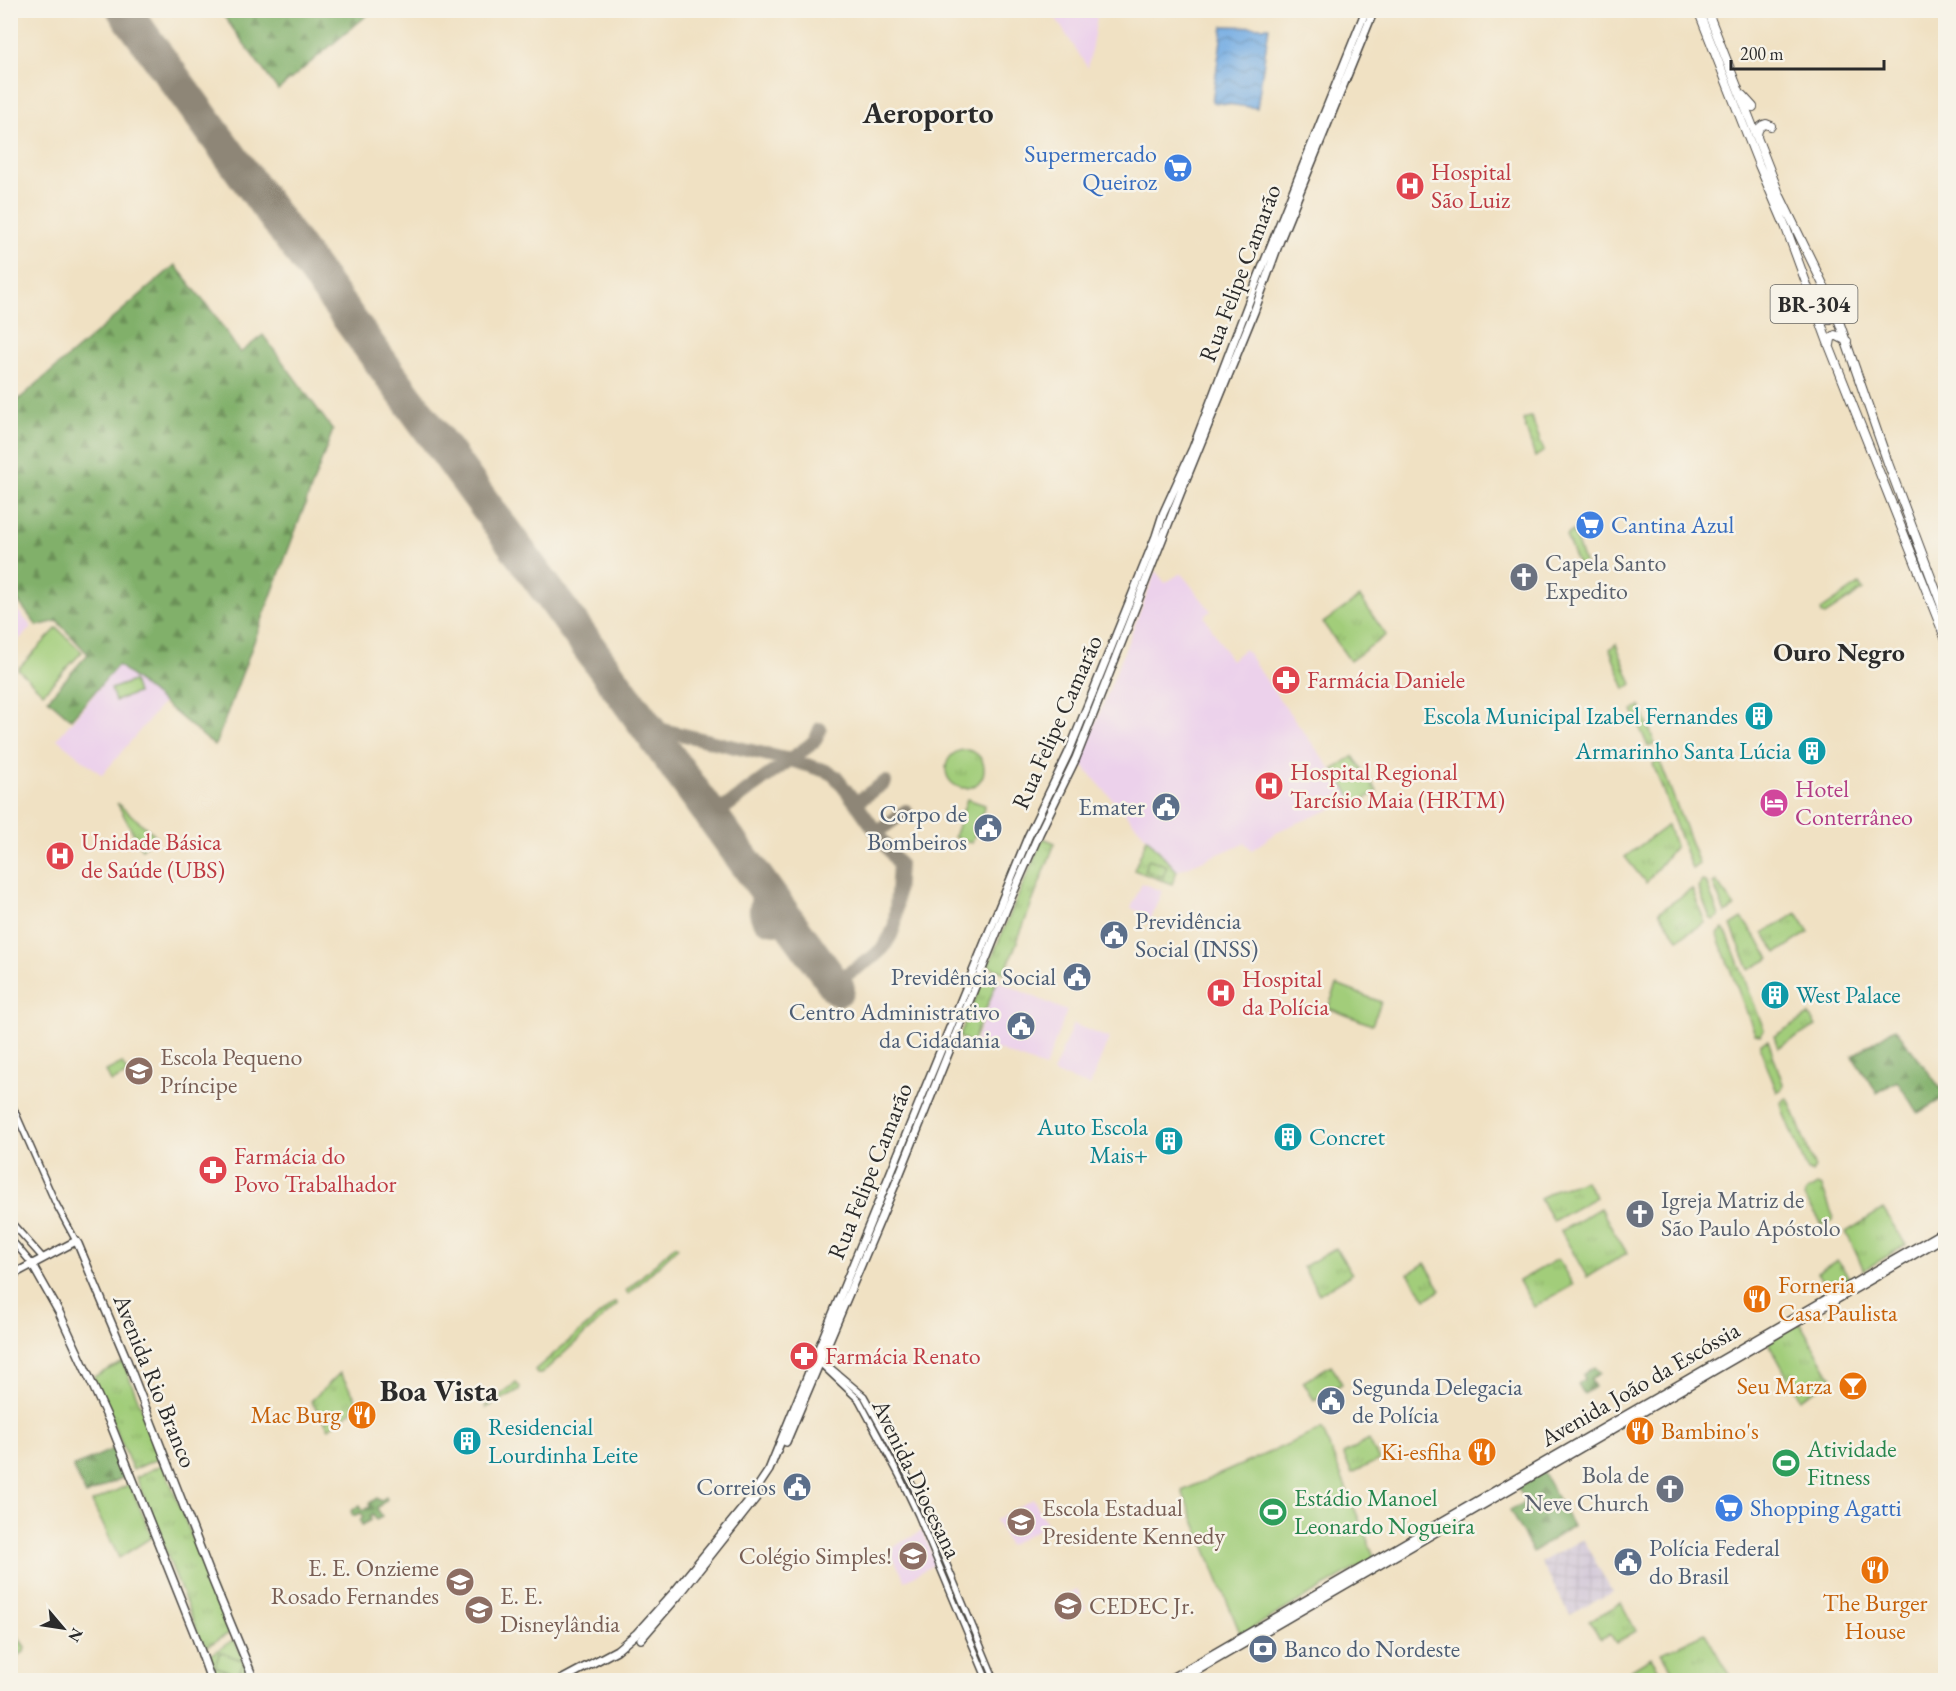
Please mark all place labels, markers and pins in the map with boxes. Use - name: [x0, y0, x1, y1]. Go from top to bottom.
- place label: Supermercado Queiroz: [1024, 138, 1157, 197]
- supermarket icon: Supermercado Queiroz: [1162, 152, 1194, 184]
- place label: Hospital São Luiz: [1431, 156, 1512, 215]
- hospital icon: Hospital São Luiz: [1394, 170, 1426, 202]
- supermarket icon: Cantina Azul: [1574, 509, 1606, 541]
- place label: Cantina Azul: [1611, 509, 1735, 540]
- place label: Capela Santo Expedito: [1545, 547, 1667, 606]
- church icon: Capela Santo Expedito: [1508, 561, 1540, 593]
- pharmacy icon: Farmácia Daniele: [1270, 664, 1302, 696]
- place label: Farmácia Daniele: [1307, 664, 1465, 695]
- place label: Escola Municipal Izabel Fernandes: [1423, 700, 1738, 731]
- building icon: Escola Municipal Izabel Fernandes: [1743, 700, 1775, 732]
- place label: Armarinho Santa Lúcia: [1574, 735, 1791, 766]
- building icon: Armarinho Santa Lúcia: [1796, 735, 1828, 767]
- place label: Hospital Regional Tarcísio Maia (HRTM): [1290, 756, 1505, 815]
- hospital icon: Hospital Regional Tarcísio Maia (HRTM): [1253, 770, 1285, 802]
- place label: Hotel Conterrâneo: [1795, 773, 1913, 832]
- hotel icon: Hotel Conterrâneo: [1758, 787, 1790, 819]
- place label: Emater: [1078, 791, 1145, 822]
- public building icon: Emater: [1150, 791, 1182, 823]
- place label: Corpo de Bombeiros: [867, 798, 967, 857]
- public building icon: Corpo de Bombeiros: [972, 812, 1004, 844]
- place label: Unidade Básica de Saúde (UBS): [81, 826, 225, 885]
- hospital icon: Unidade Básica de Saúde (UBS): [44, 840, 76, 872]
- place label: Previdência Social (INSS): [1135, 905, 1258, 964]
- public building icon: Previdência Social (INSS): [1098, 919, 1130, 951]
- place label: Previdência Social: [891, 961, 1056, 992]
- public building icon: Previdência Social: [1061, 961, 1093, 993]
- place label: Hospital da Polícia: [1242, 963, 1329, 1022]
- hospital icon: Hospital da Polícia: [1205, 977, 1237, 1009]
- building icon: West Palace: [1759, 979, 1791, 1011]
- place label: West Palace: [1796, 979, 1901, 1010]
- place label: Centro Administrativo da Cidadania: [789, 996, 1000, 1055]
- public building icon: Centro Administrativo da Cidadania: [1005, 1010, 1037, 1042]
- place label: Escola Pequeno Príncipe: [160, 1041, 303, 1100]
- school or university icon: Escola Pequeno Príncipe: [123, 1055, 155, 1087]
- place label: Auto Escola Mais+: [1036, 1111, 1148, 1170]
- building icon: Concret: [1272, 1121, 1304, 1153]
- place label: Concret: [1309, 1121, 1385, 1152]
- building icon: Auto Escola Mais+: [1153, 1125, 1185, 1157]
- place label: Farmácia do Povo Trabalhador: [234, 1140, 397, 1199]
- pharmacy icon: Farmácia do Povo Trabalhador: [197, 1154, 229, 1186]
- place label: Igreja Matriz de São Paulo Apóstolo: [1661, 1184, 1841, 1243]
- church icon: Igreja Matriz de São Paulo Apóstolo: [1624, 1198, 1656, 1230]
- place label: Forneria Casa Paulista: [1778, 1269, 1898, 1328]
- restaurant icon: Forneria Casa Paulista: [1741, 1283, 1773, 1315]
- pharmacy icon: Farmácia Renato: [788, 1340, 820, 1372]
- place label: Farmácia Renato: [825, 1340, 981, 1371]
- place label: Seu Marza: [1737, 1370, 1832, 1401]
- bar icon: Seu Marza: [1837, 1370, 1869, 1402]
- place label: Segunda Delegacia de Polícia: [1352, 1371, 1523, 1430]
- public building icon: Segunda Delegacia de Polícia: [1315, 1385, 1347, 1417]
- place label: Mac Burg: [251, 1399, 342, 1430]
- restaurant icon: Mac Burg: [346, 1399, 378, 1431]
- place label: Residencial Lourdinha Leite: [488, 1411, 638, 1470]
- restaurant icon: Bambino's: [1624, 1415, 1656, 1447]
- place label: Bambino's: [1661, 1415, 1759, 1446]
- building icon: Residencial Lourdinha Leite: [451, 1425, 483, 1457]
- place label: Atividade Fitness: [1806, 1433, 1897, 1492]
- place label: Ki-esfiha: [1381, 1436, 1461, 1467]
- restaurant icon: Ki-esfiha: [1466, 1436, 1498, 1468]
- sports icon: Atividade Fitness: [1770, 1447, 1802, 1479]
- place label: Bola de Neve Church: [1524, 1459, 1649, 1518]
- place label: Correios: [696, 1471, 776, 1502]
- public building icon: Correios: [781, 1471, 813, 1503]
- church icon: Bola de Neve Church: [1654, 1473, 1686, 1505]
- place label: Estádio Manoel Leonardo Nogueira: [1294, 1482, 1475, 1541]
- place label: Escola Estadual Presidente Kennedy: [1042, 1492, 1225, 1551]
- supermarket icon: Shopping Agatti: [1713, 1492, 1745, 1524]
- place label: Shopping Agatti: [1750, 1492, 1902, 1523]
- sports icon: Estádio Manoel Leonardo Nogueira: [1257, 1496, 1289, 1528]
- school or university icon: Escola Estadual Presidente Kennedy: [1005, 1506, 1037, 1538]
- place label: Polícia Federal do Brasil: [1649, 1532, 1780, 1591]
- place label: Colégio Simples!: [739, 1540, 892, 1571]
- school or university icon: Colégio Simples!: [897, 1540, 929, 1572]
- public building icon: Polícia Federal do Brasil: [1612, 1546, 1644, 1578]
- place label: E. E. Onzieme Rosado Fernandes: [271, 1552, 439, 1611]
- restaurant icon: The Burger House: [1859, 1554, 1891, 1586]
- school or university icon: E. E. Onzieme Rosado Fernandes: [444, 1566, 476, 1598]
- place label: E. E. Disneylândia: [500, 1580, 620, 1639]
- place label: The Burger House: [1822, 1587, 1928, 1646]
- school or university icon: CEDEC Jr.: [1052, 1590, 1084, 1622]
- place label: CEDEC Jr.: [1089, 1590, 1195, 1621]
- school or university icon: E. E. Disneylândia: [463, 1594, 495, 1626]
- bank icon: Banco do Nordeste: [1247, 1633, 1279, 1665]
- place label: Banco do Nordeste: [1284, 1633, 1460, 1664]

